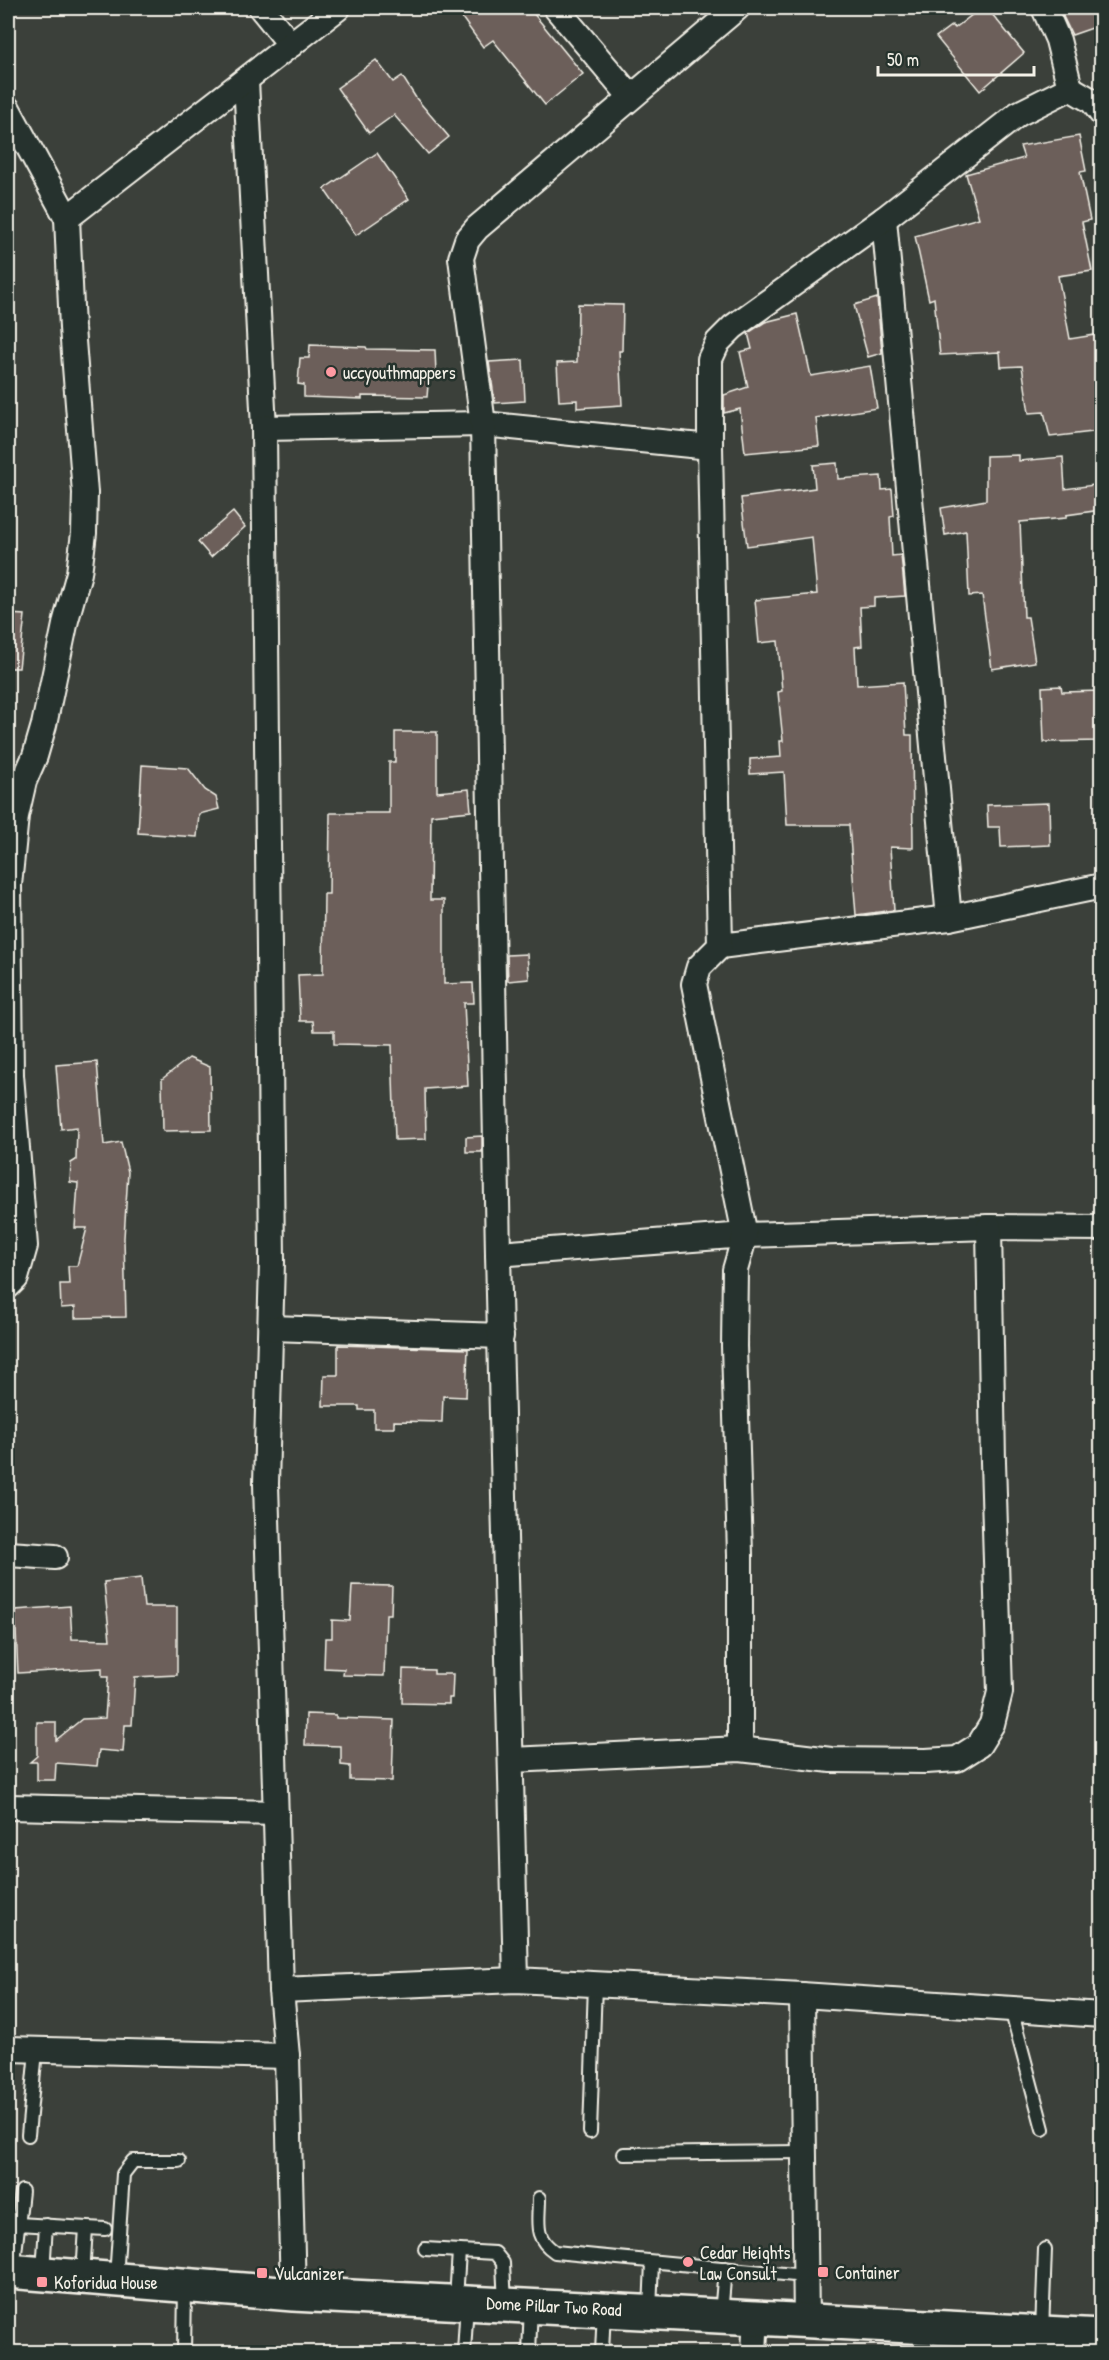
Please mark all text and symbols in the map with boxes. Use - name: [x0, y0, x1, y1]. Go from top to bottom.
- scale bar: [878, 39, 1034, 77]
- text: 50 m: [887, 47, 919, 72]
- place label: uccyouthmappers: [343, 360, 456, 385]
- marker: uccyouthmappers: [324, 365, 338, 379]
- place label: Cedar Heights Law Consult: [700, 2240, 791, 2286]
- marker: Cedar Heights Law Consult: [681, 2255, 695, 2269]
- place label: Container: [835, 2260, 900, 2285]
- place label: Vulcanizer: [274, 2261, 344, 2286]
- marker: Container: [816, 2265, 830, 2279]
- marker: Vulcanizer: [255, 2266, 269, 2280]
- place label: Koforidua House: [54, 2270, 158, 2295]
- marker: Koforidua House: [35, 2275, 49, 2289]
- street label: Dome Pillar Two Road: [486, 2290, 622, 2322]

